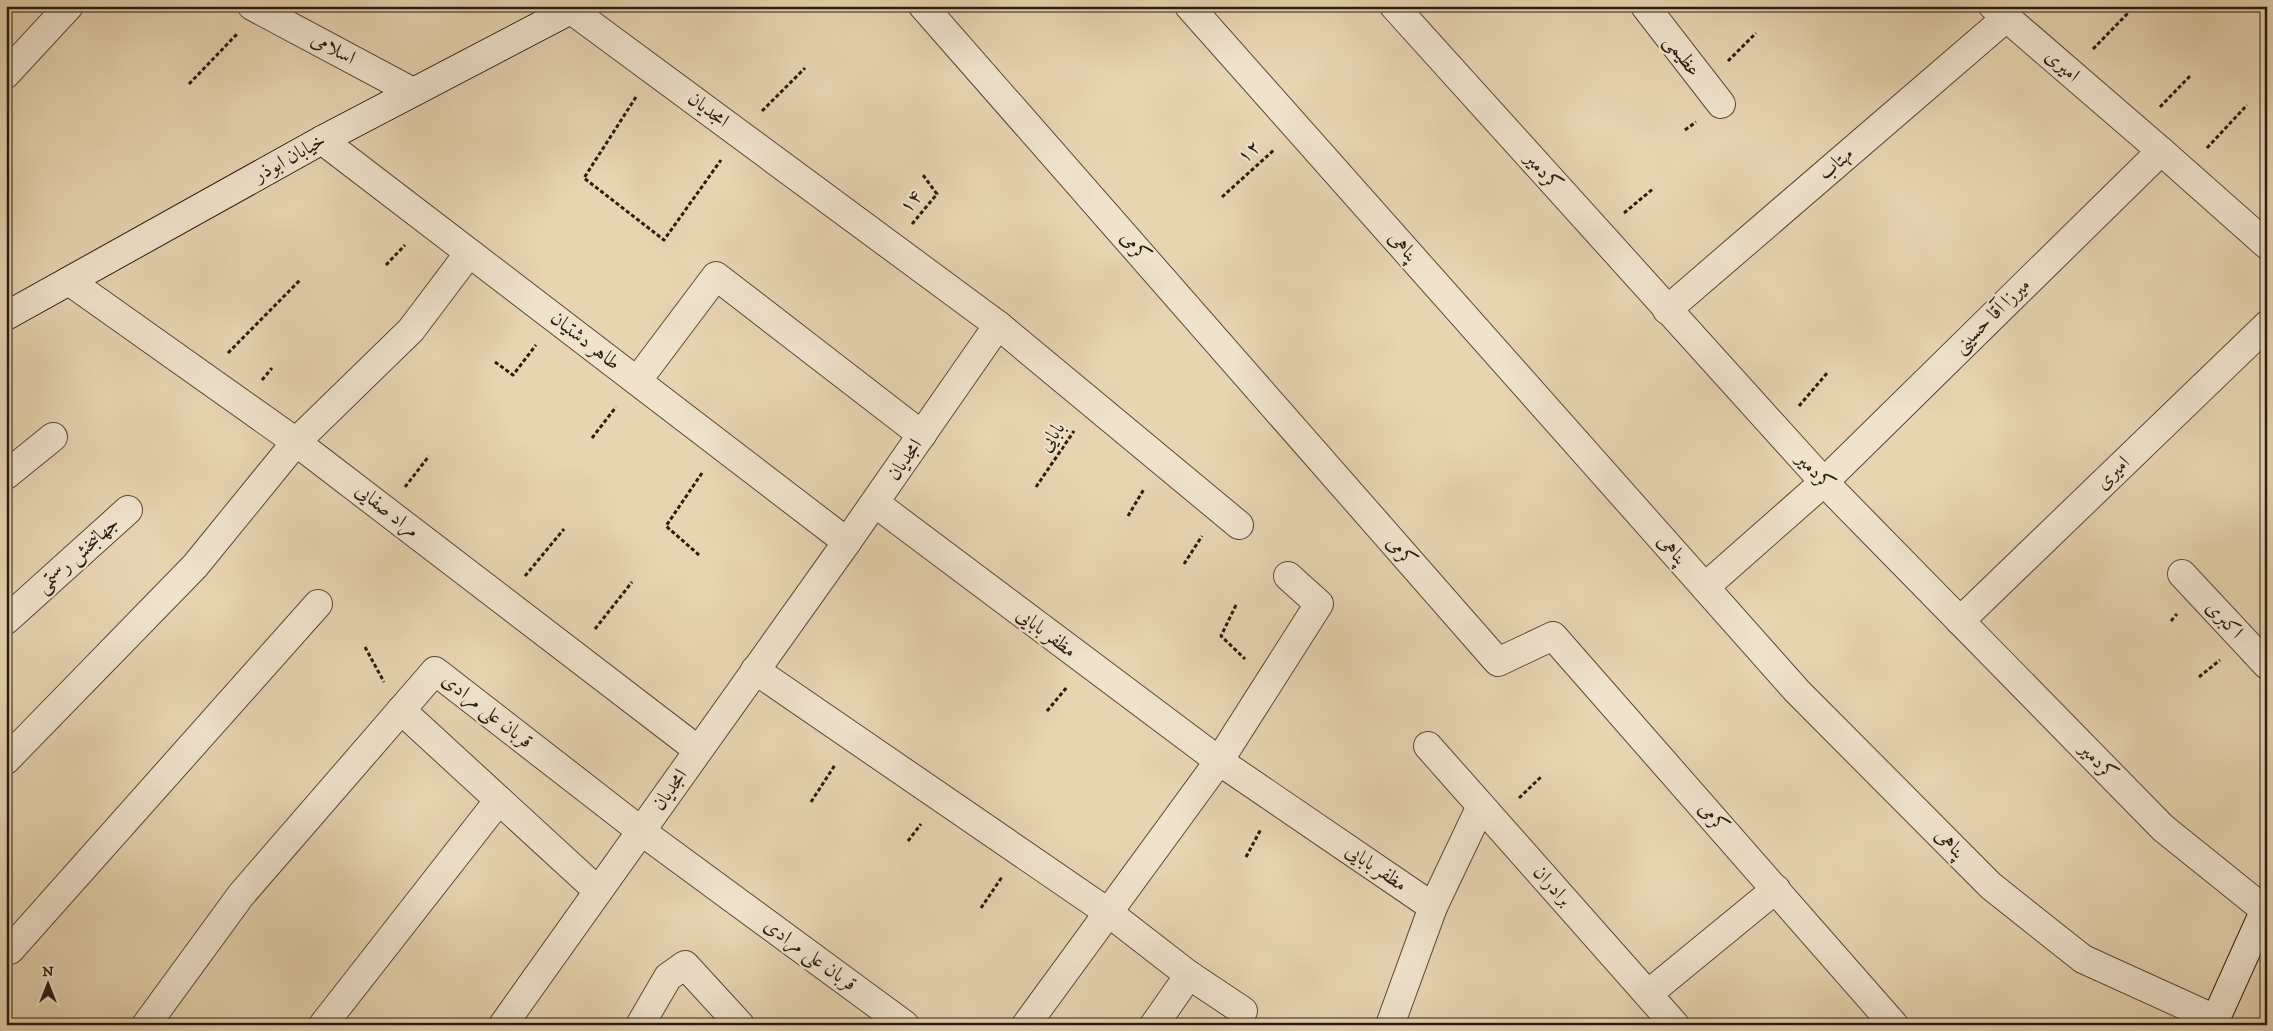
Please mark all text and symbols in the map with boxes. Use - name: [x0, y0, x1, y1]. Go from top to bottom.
- street label: اسلامی: [306, 27, 360, 71]
- street label: عظیمی: [1658, 30, 1706, 82]
- street label: امیری: [2039, 44, 2085, 88]
- street label: امجدیان: [682, 86, 734, 134]
- street label: خیابان ابوذر: [248, 128, 330, 189]
- street label: ۱۲: [1232, 135, 1266, 169]
- street label: مهتاب: [1813, 142, 1859, 186]
- street label: کردمیر: [1517, 146, 1567, 197]
- street label: ۱۴: [894, 185, 928, 219]
- street label: کرمی: [1114, 226, 1156, 268]
- street label: پناهی: [1382, 226, 1424, 268]
- street label: میرزا آقا حسینی: [1947, 272, 2037, 360]
- street label: طاهر دشتیان: [545, 306, 625, 376]
- street label: بابایی: [1033, 417, 1071, 457]
- street label: امجدیان: [882, 434, 928, 486]
- street label: کردمیر: [1789, 446, 1839, 497]
- street label: امیری: [2091, 451, 2135, 495]
- street label: مراد صفایی: [350, 478, 424, 544]
- street label: جهانبخش رستمی: [31, 511, 125, 599]
- street label: پناهی: [1651, 529, 1693, 571]
- street label: کرمی: [1380, 531, 1422, 573]
- street label: اکبری: [2200, 595, 2248, 645]
- street label: مظفر بابایی: [1011, 602, 1081, 664]
- street label: قربان علی مرادی: [436, 668, 538, 755]
- street label: کردمیر: [2072, 736, 2122, 787]
- street label: امجدیان: [647, 764, 693, 816]
- street label: کرمی: [1692, 797, 1734, 839]
- street label: پناهی: [1929, 823, 1971, 865]
- street label: مظفر بابایی: [1340, 838, 1412, 898]
- street label: برادران: [1527, 860, 1577, 912]
- street label: قربان علی مرادی: [758, 913, 861, 998]
- north arrow: [22, 958, 72, 1008]
- text: N: [42, 963, 54, 981]

